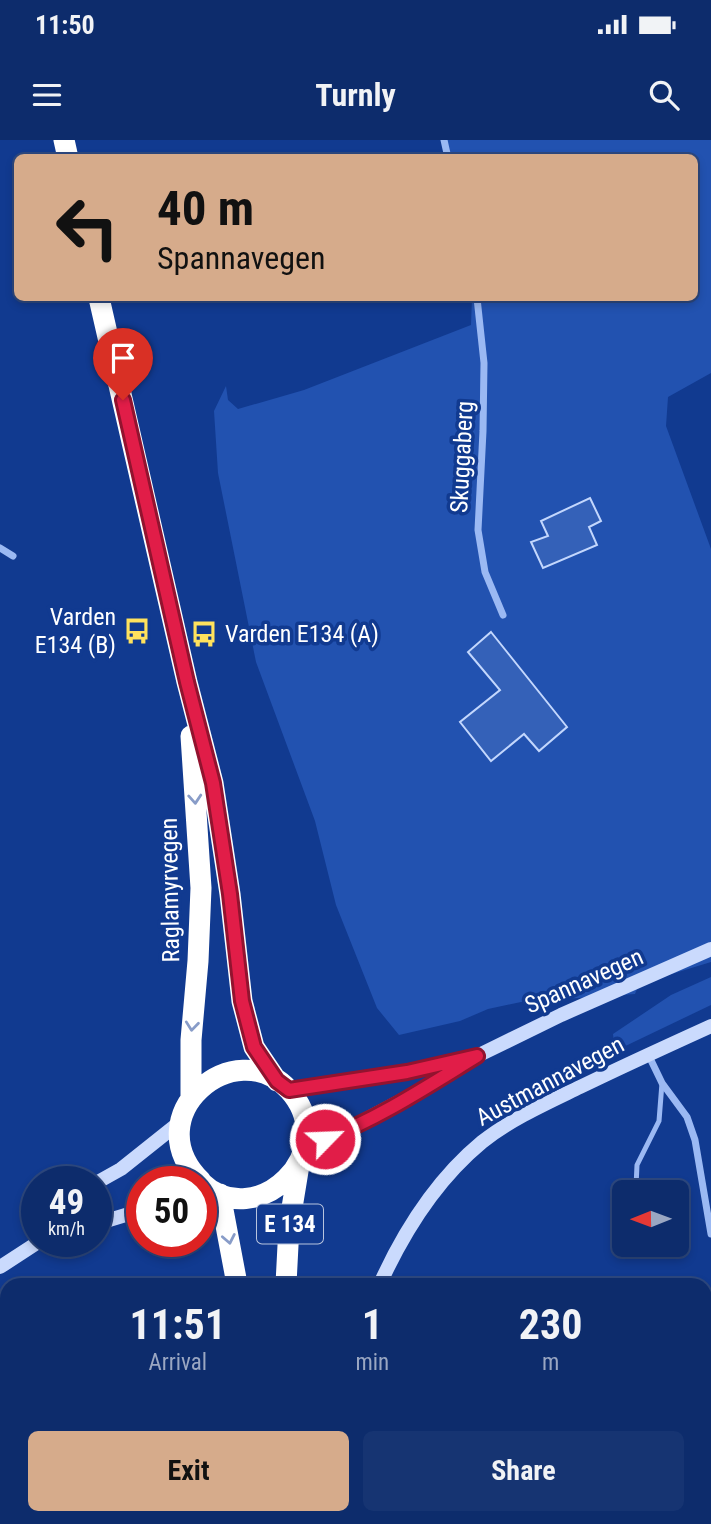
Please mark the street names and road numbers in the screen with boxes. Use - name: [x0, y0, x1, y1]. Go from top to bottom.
- street label: Skuggaberg: [445, 400, 479, 514]
- street label: Raglamyrvegen: [155, 817, 185, 963]
- street label: Spannavegen: [521, 943, 647, 1019]
- street label: Austmannavegen: [471, 1030, 629, 1132]
- road number: E 134: [257, 1204, 323, 1244]

